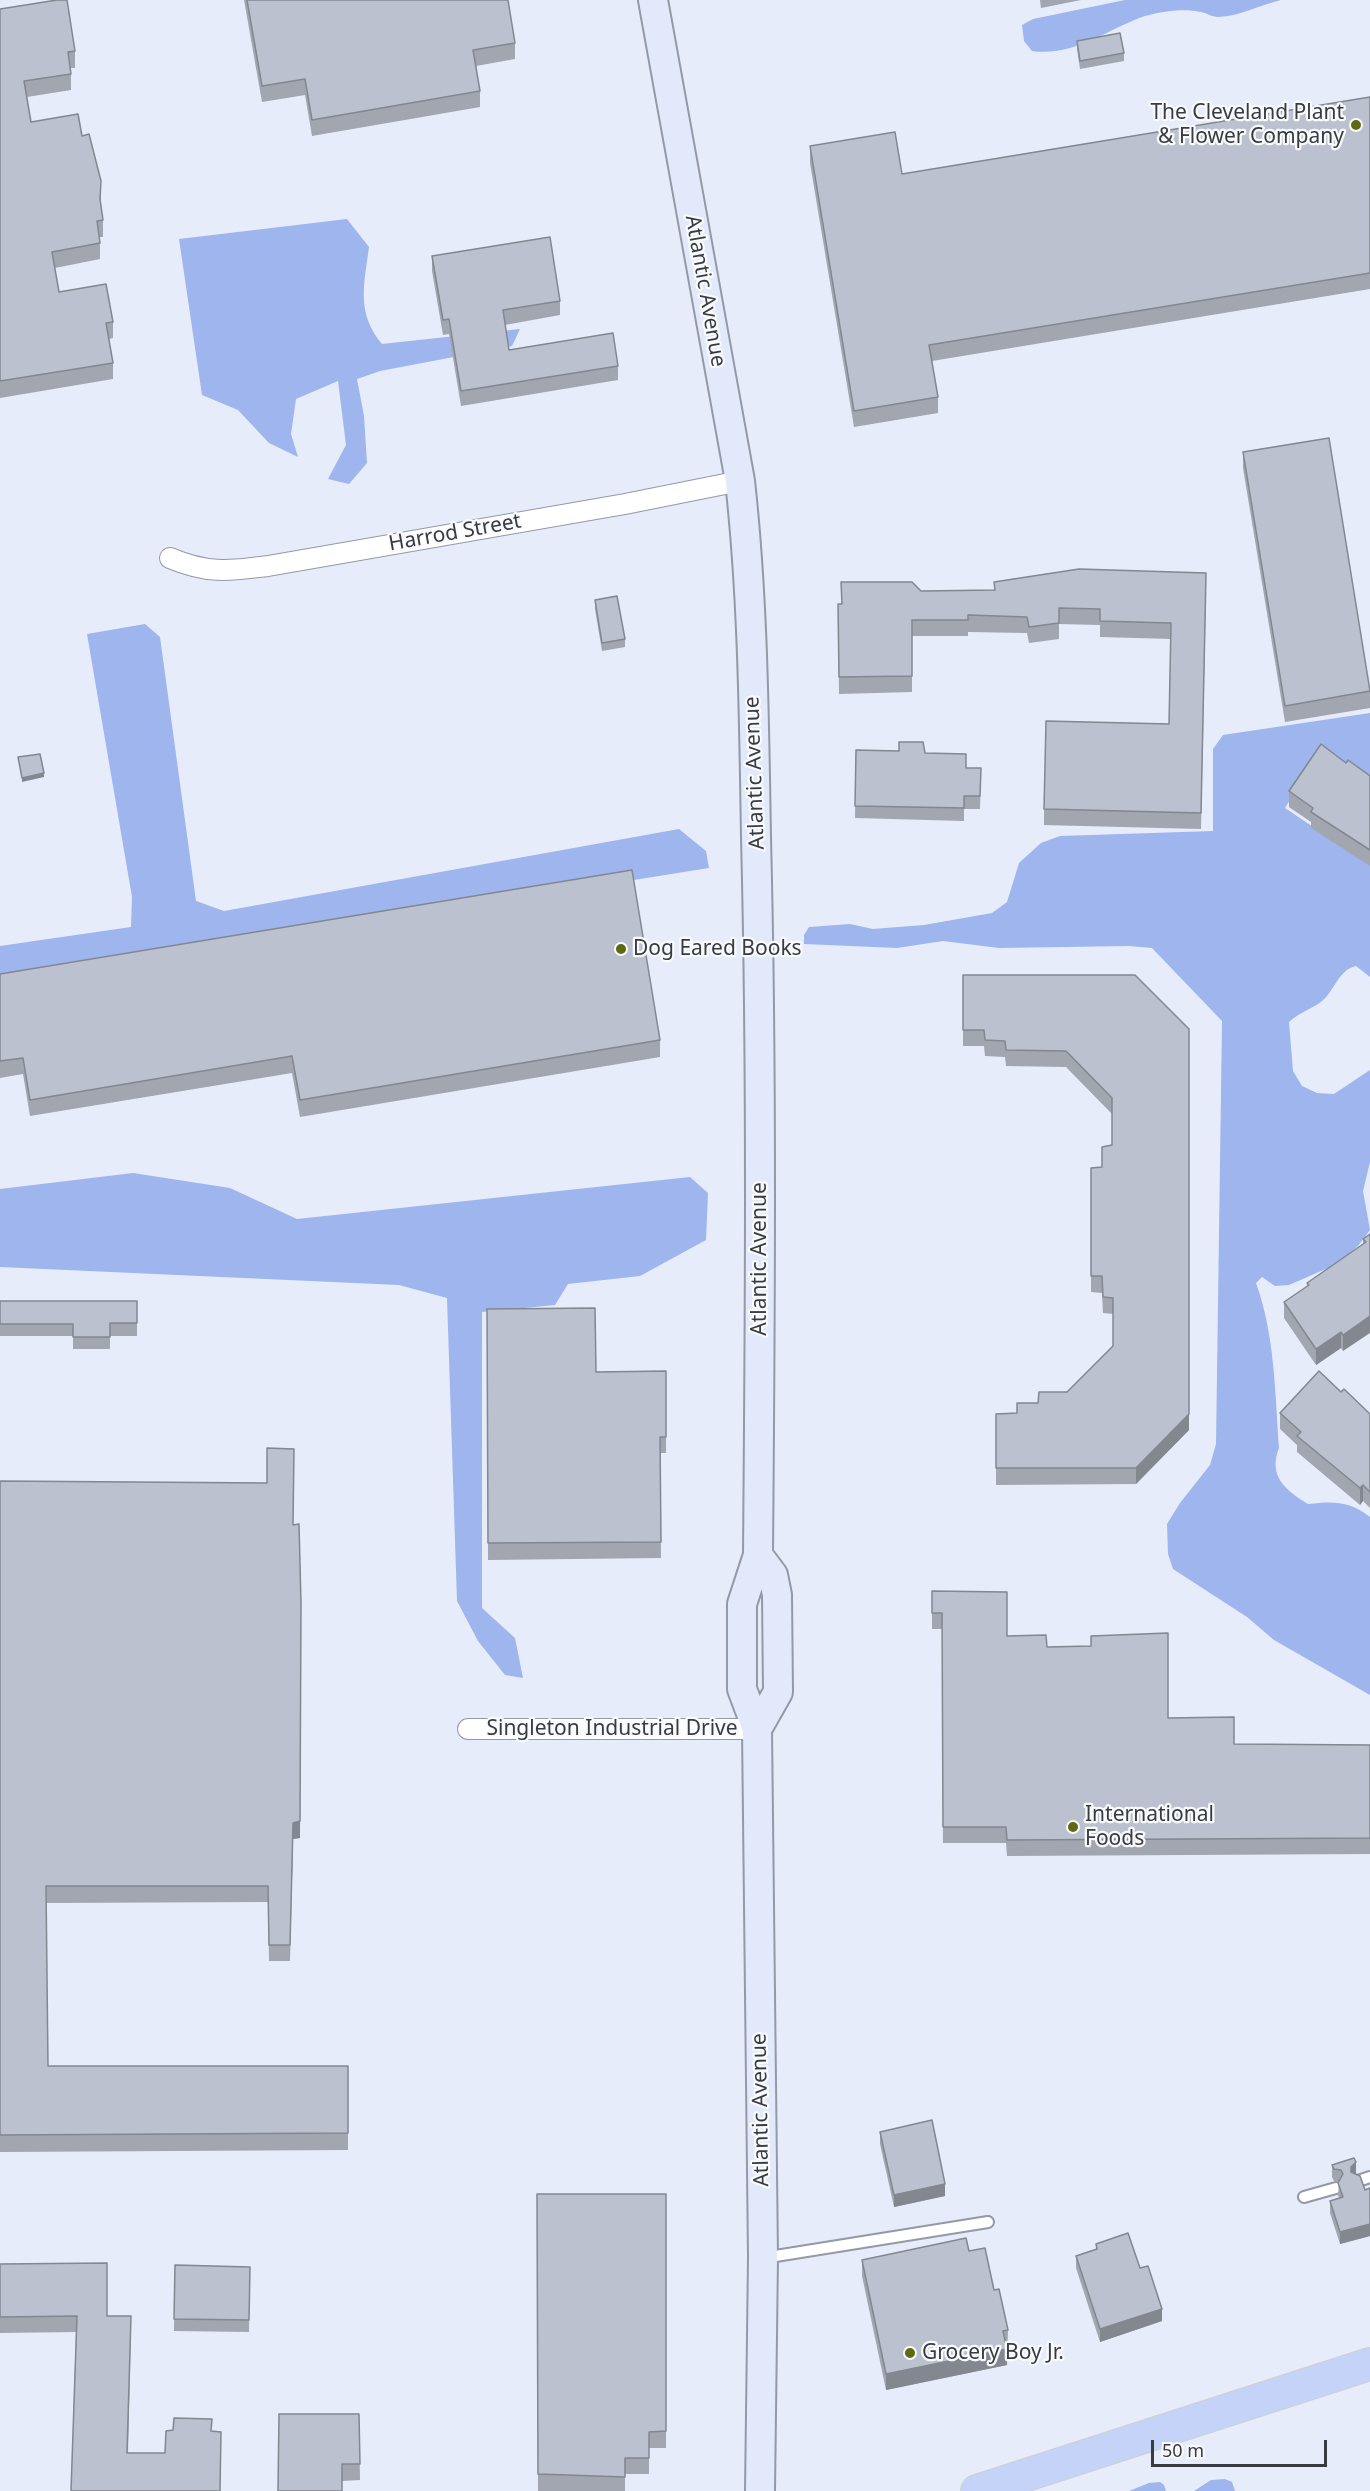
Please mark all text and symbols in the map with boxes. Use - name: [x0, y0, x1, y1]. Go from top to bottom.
- place label: The Cleveland Plant & Flower Company: [1150, 100, 1344, 150]
- marker: The Cleveland Plant & Flower Company: [1349, 118, 1363, 132]
- street label: Atlantic Avenue: [679, 213, 731, 369]
- street label: Harrod Street: [387, 509, 523, 557]
- street label: Atlantic Avenue: [740, 696, 770, 850]
- place label: Dog Eared Books: [633, 936, 802, 962]
- marker: Dog Eared Books: [614, 942, 628, 956]
- street label: Atlantic Avenue: [747, 1182, 773, 1336]
- street label: Singleton Industrial Drive: [486, 1716, 738, 1742]
- place label: International Foods: [1085, 1802, 1214, 1852]
- marker: International Foods: [1066, 1820, 1080, 1834]
- street label: Atlantic Avenue: [747, 2033, 775, 2187]
- place label: Grocery Boy Jr.: [922, 2340, 1064, 2366]
- marker: Grocery Boy Jr.: [903, 2346, 917, 2360]
- scale bar: [1154, 2428, 1330, 2466]
- text: 50 m: [1162, 2438, 1204, 2462]

